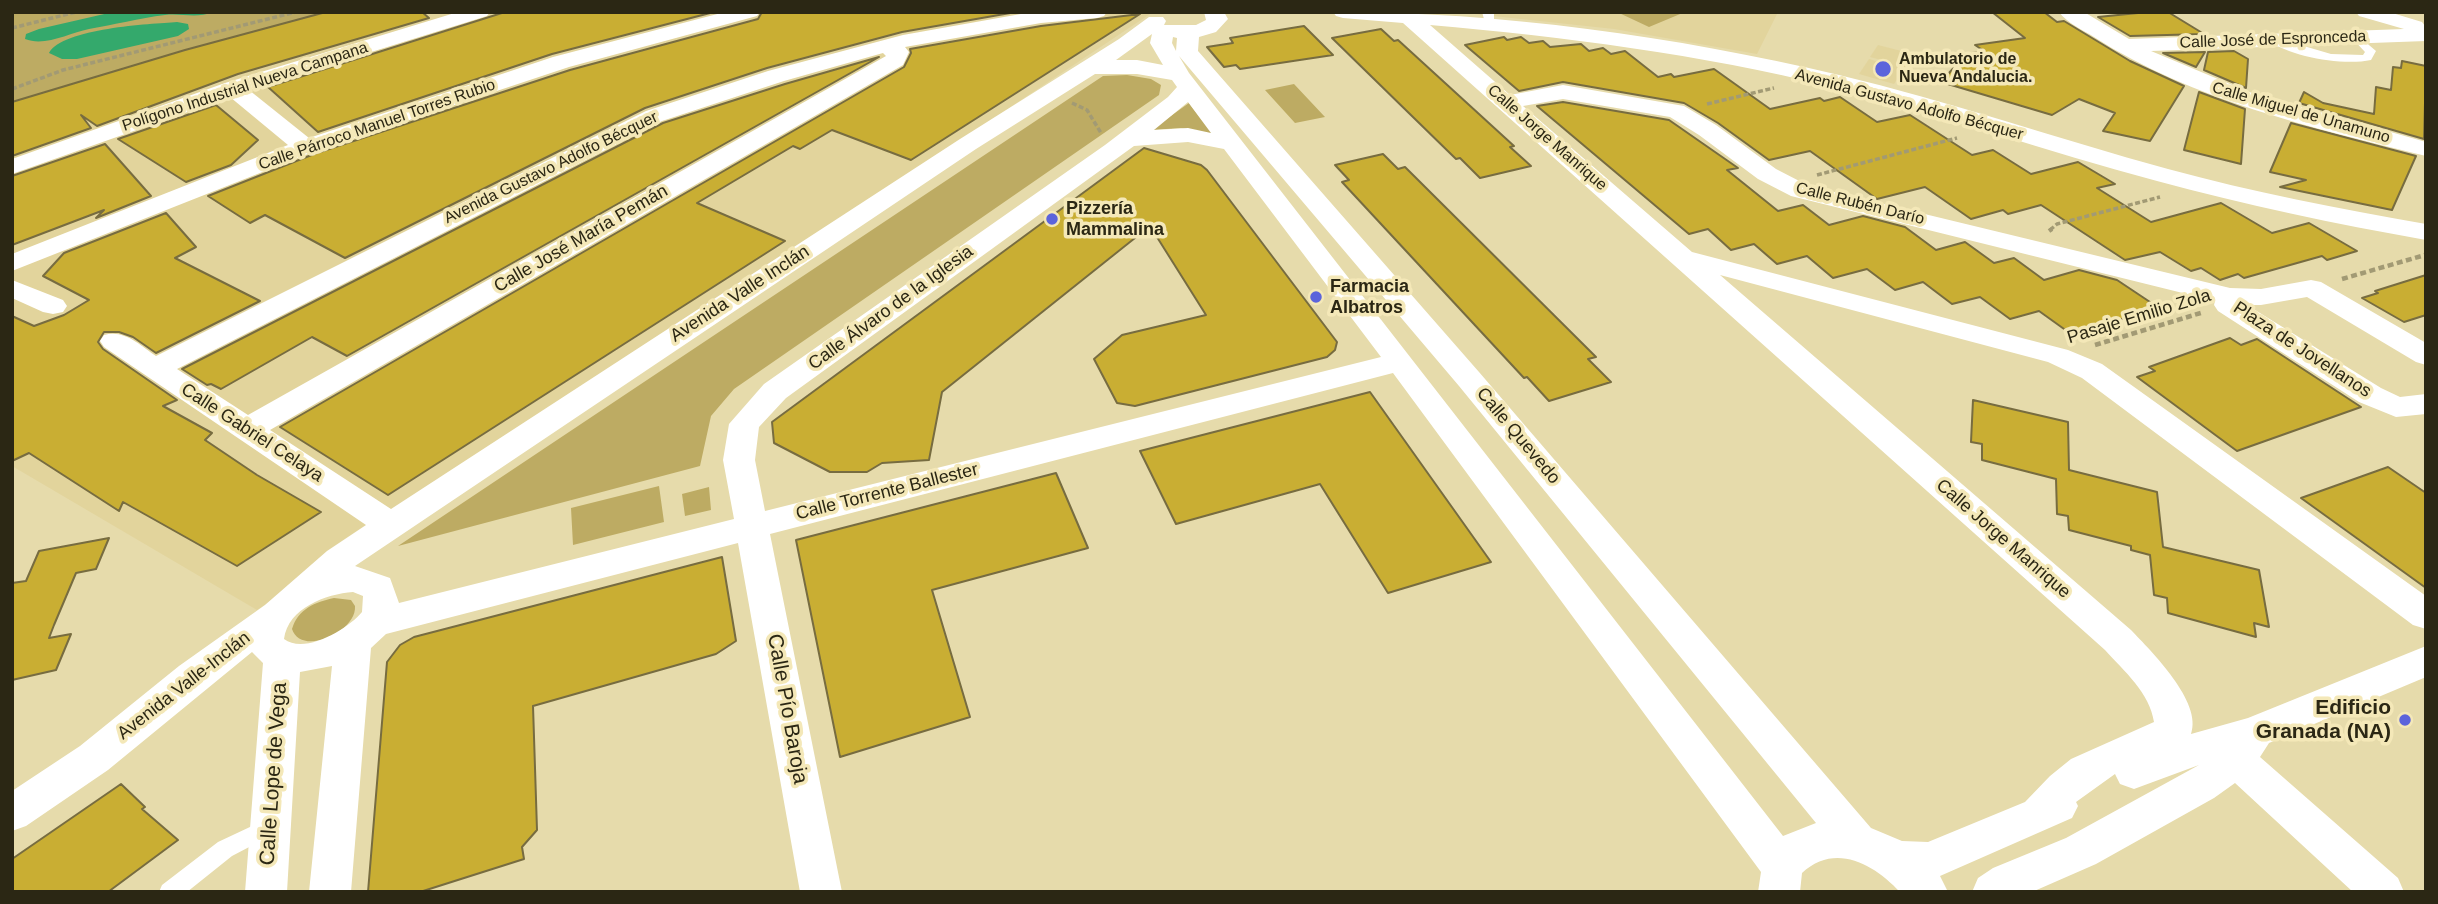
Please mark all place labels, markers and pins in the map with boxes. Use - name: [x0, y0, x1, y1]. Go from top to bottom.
- place label: Ambulatorio de Nueva Andalucia.: [1899, 50, 2032, 88]
- marker: Ambulatorio de Nueva Andalucia.: [1873, 59, 1893, 79]
- place label: Pizzería Mammalina: [1066, 198, 1164, 241]
- marker: Pizzería Mammalina: [1044, 211, 1060, 227]
- place label: Farmacia Albatros: [1330, 276, 1409, 318]
- marker: Farmacia Albatros: [1308, 289, 1324, 305]
- place label: Edificio Granada (NA): [2256, 695, 2391, 745]
- marker: Edificio Granada (NA): [2397, 712, 2413, 728]

